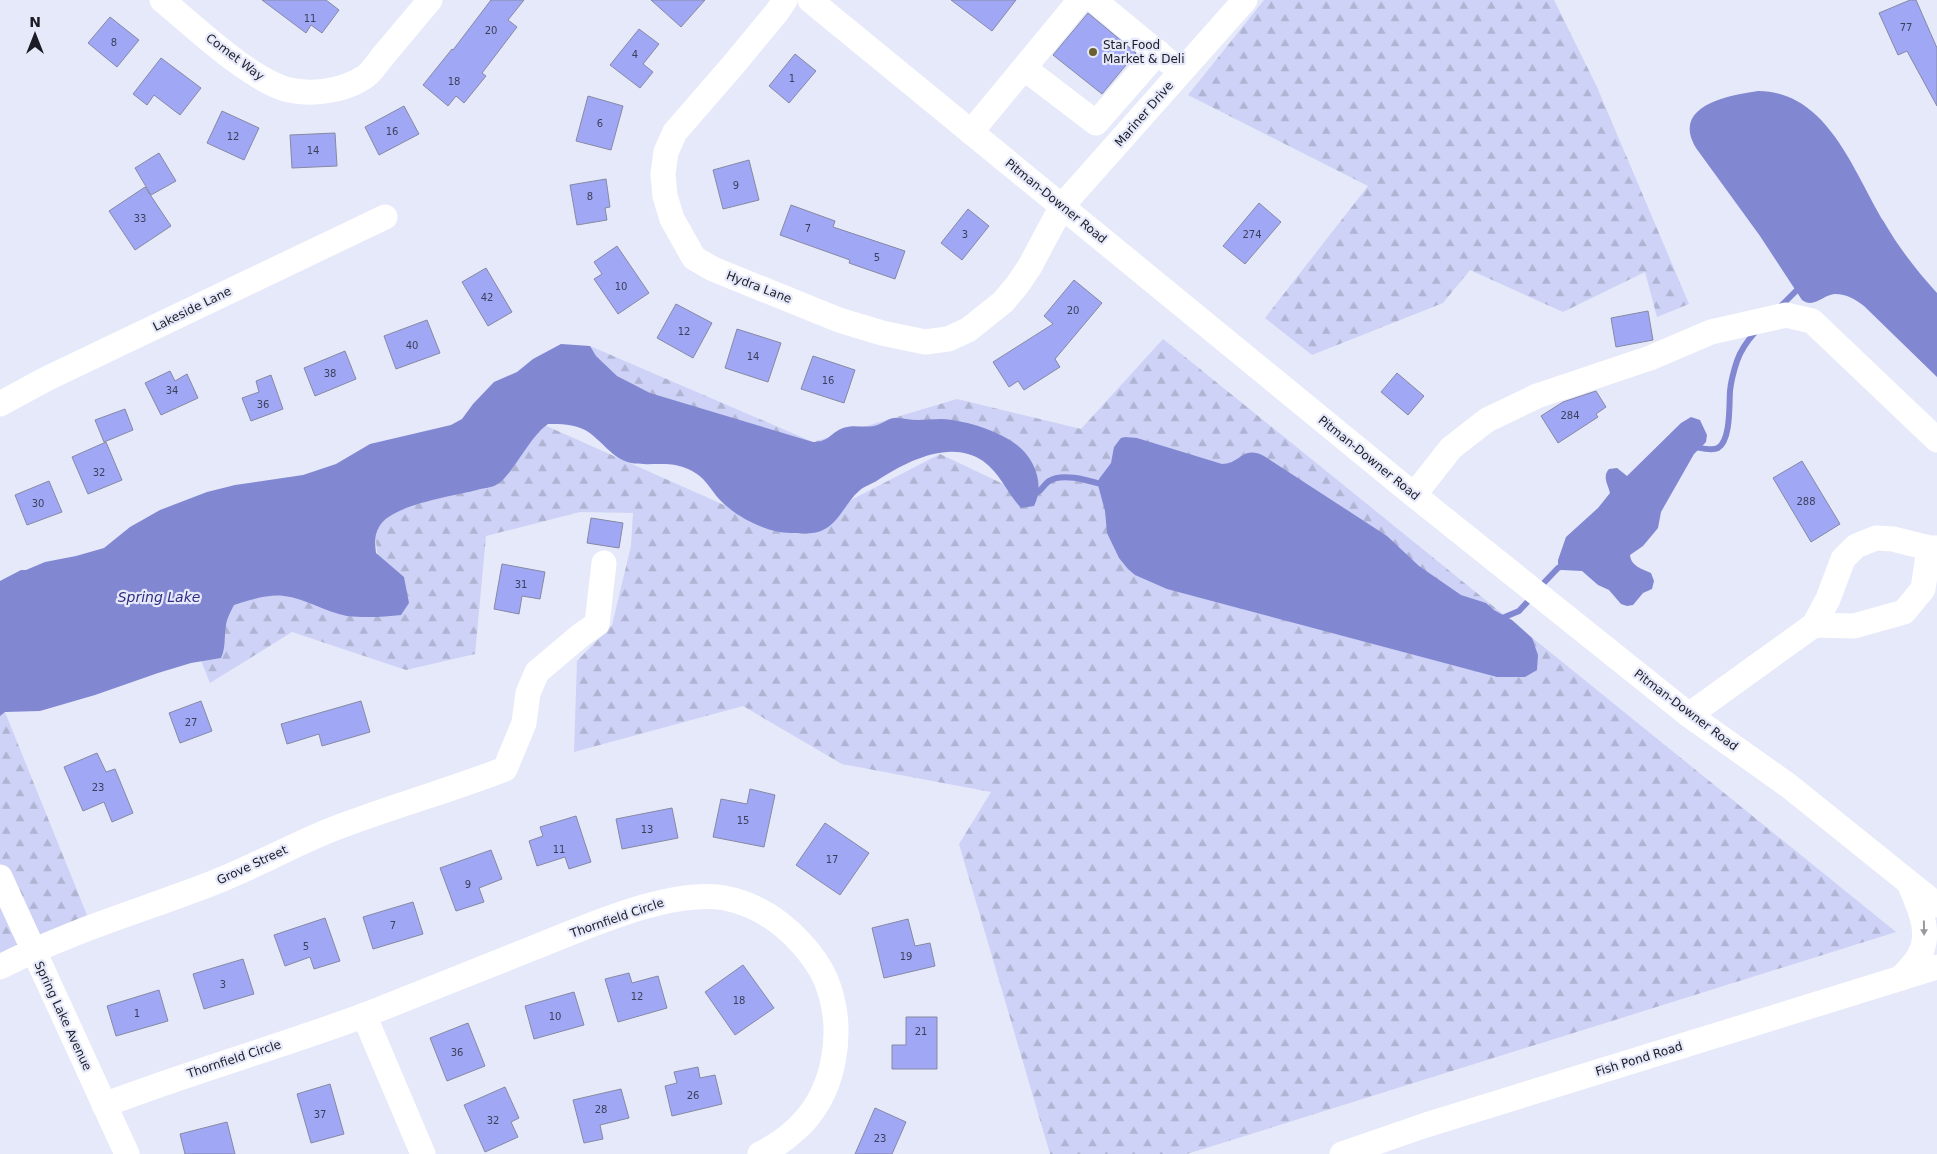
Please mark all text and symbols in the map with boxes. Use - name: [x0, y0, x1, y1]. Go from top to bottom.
- north arrow: [10, 10, 60, 60]
- house number: 11: [304, 13, 316, 24]
- text: N: [29, 14, 41, 30]
- house number: 77: [1900, 22, 1912, 33]
- house number: 20: [485, 25, 497, 36]
- street label: Comet Way: [203, 31, 267, 83]
- house number: 8: [111, 37, 117, 48]
- place label: Star Food Market & Deli: [1103, 38, 1185, 66]
- marker: Star Food Market & Deli: [1087, 46, 1099, 58]
- house number: 4: [632, 49, 638, 60]
- house number: 1: [789, 73, 795, 84]
- house number: 18: [448, 76, 460, 87]
- street label: Mariner Drive: [1112, 79, 1176, 149]
- house number: 6: [597, 118, 603, 129]
- house number: 16: [386, 126, 398, 137]
- house number: 12: [227, 131, 239, 142]
- house number: 14: [307, 145, 319, 156]
- street label: Pitman-Downer Road: [1003, 156, 1109, 246]
- house number: 9: [733, 180, 739, 191]
- house number: 8: [587, 191, 593, 202]
- house number: 33: [134, 213, 146, 224]
- house number: 7: [805, 223, 811, 234]
- house number: 3: [962, 229, 968, 240]
- house number: 274: [1242, 229, 1262, 240]
- house number: 5: [874, 252, 880, 263]
- street label: Hydra Lane: [724, 268, 794, 306]
- house number: 10: [615, 281, 627, 292]
- street label: Lakeside Lane: [151, 284, 233, 334]
- house number: 42: [481, 292, 493, 303]
- house number: 20: [1067, 305, 1079, 316]
- house number: 12: [678, 326, 690, 337]
- house number: 40: [406, 340, 418, 351]
- house number: 14: [747, 351, 759, 362]
- house number: 38: [324, 368, 336, 379]
- house number: 16: [822, 375, 834, 386]
- house number: 34: [166, 385, 178, 396]
- house number: 36: [257, 399, 269, 410]
- house number: 284: [1560, 410, 1580, 421]
- street label: Pitman-Downer Road: [1316, 413, 1422, 503]
- house number: 32: [93, 467, 105, 478]
- house number: 288: [1796, 496, 1816, 507]
- house number: 30: [32, 498, 44, 509]
- house number: 31: [515, 579, 527, 590]
- water label: Spring Lake: [118, 589, 200, 605]
- street label: Pitman-Downer Road: [1631, 666, 1741, 754]
- house number: 27: [185, 717, 197, 728]
- house number: 23: [92, 782, 104, 793]
- house number: 15: [737, 815, 749, 826]
- house number: 13: [641, 824, 653, 835]
- street label: Grove Street: [215, 842, 290, 887]
- house number: 11: [553, 844, 565, 855]
- house number: 17: [826, 854, 838, 865]
- house number: 9: [465, 879, 471, 890]
- street label: Thornfield Circle: [567, 895, 666, 941]
- house number: 7: [390, 920, 396, 931]
- one-way arrow: [1920, 921, 1928, 937]
- house number: 5: [303, 941, 309, 952]
- house number: 19: [900, 951, 912, 962]
- street label: Spring Lake Avenue: [32, 959, 94, 1073]
- house number: 3: [220, 979, 226, 990]
- house number: 12: [631, 991, 643, 1002]
- house number: 18: [733, 995, 745, 1006]
- house number: 1: [134, 1008, 140, 1019]
- house number: 10: [549, 1011, 561, 1022]
- house number: 21: [915, 1026, 927, 1037]
- street label: Thornfield Circle: [184, 1037, 283, 1081]
- street label: Fish Pond Road: [1594, 1039, 1684, 1079]
- house number: 36: [451, 1047, 463, 1058]
- house number: 26: [687, 1090, 699, 1101]
- house number: 28: [595, 1104, 607, 1115]
- house number: 37: [314, 1109, 326, 1120]
- house number: 32: [487, 1115, 499, 1126]
- house number: 23: [874, 1133, 886, 1144]

